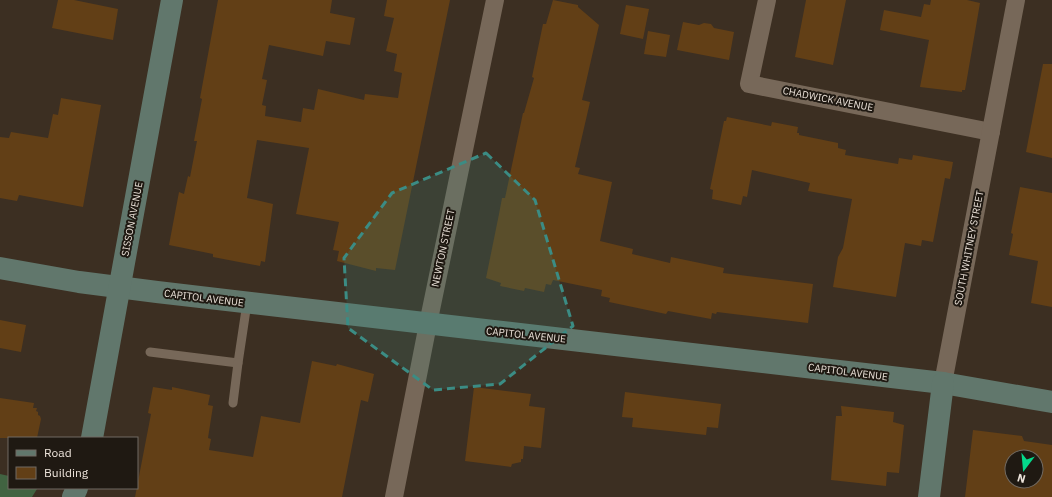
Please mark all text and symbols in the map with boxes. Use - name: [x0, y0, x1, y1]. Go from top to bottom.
- street label: CHADWICK AVENUE: [782, 84, 874, 114]
- street label: SISSON AVENUE: [118, 181, 146, 257]
- street label: SOUTH WHITNEY STREET: [951, 189, 987, 306]
- street label: NEWTON STREET: [428, 208, 458, 288]
- street label: CAPITOL AVENUE: [163, 287, 245, 309]
- street label: CAPITOL AVENUE: [485, 324, 567, 346]
- street label: CAPITOL AVENUE: [807, 361, 889, 383]
- legend: [8, 437, 138, 489]
- text: Road: [44, 445, 72, 460]
- north arrow: [1004, 449, 1044, 489]
- text: Building: [44, 465, 89, 480]
- text: N: [1015, 471, 1027, 486]

